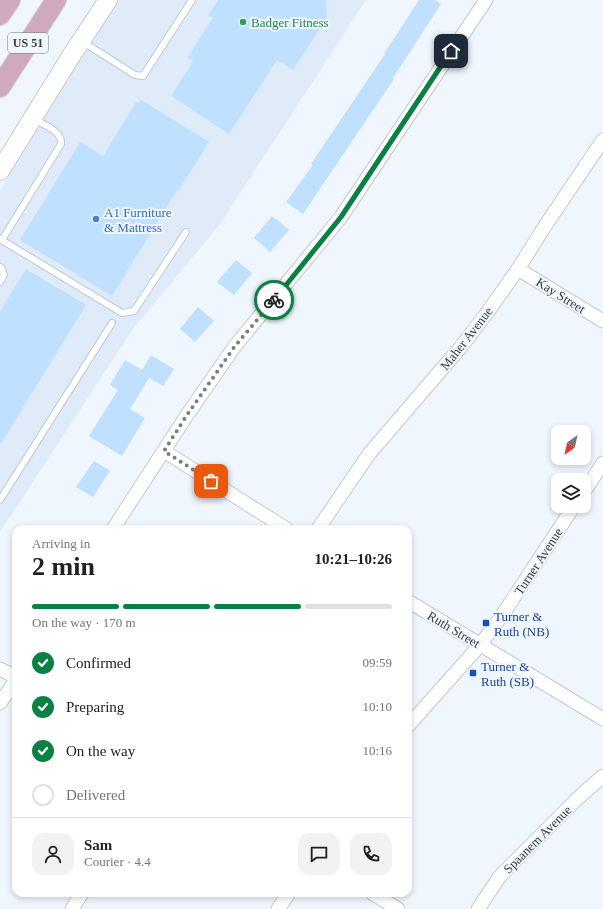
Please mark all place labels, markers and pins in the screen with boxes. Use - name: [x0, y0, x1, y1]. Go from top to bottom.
- place label: Badger Fitness: [251, 15, 329, 30]
- marker: Badger Fitness: [238, 17, 248, 27]
- pin: [434, 34, 468, 68]
- place label: A1 Furniture & Mattress: [104, 205, 172, 235]
- marker: A1 Furniture & Mattress: [91, 214, 101, 224]
- pin: [194, 464, 228, 498]
- place label: Turner & Ruth (NB): [494, 609, 549, 639]
- marker: Turner & Ruth (NB): [481, 618, 491, 628]
- place label: Turner & Ruth (SB): [481, 659, 534, 689]
- marker: Turner & Ruth (SB): [468, 668, 478, 678]

